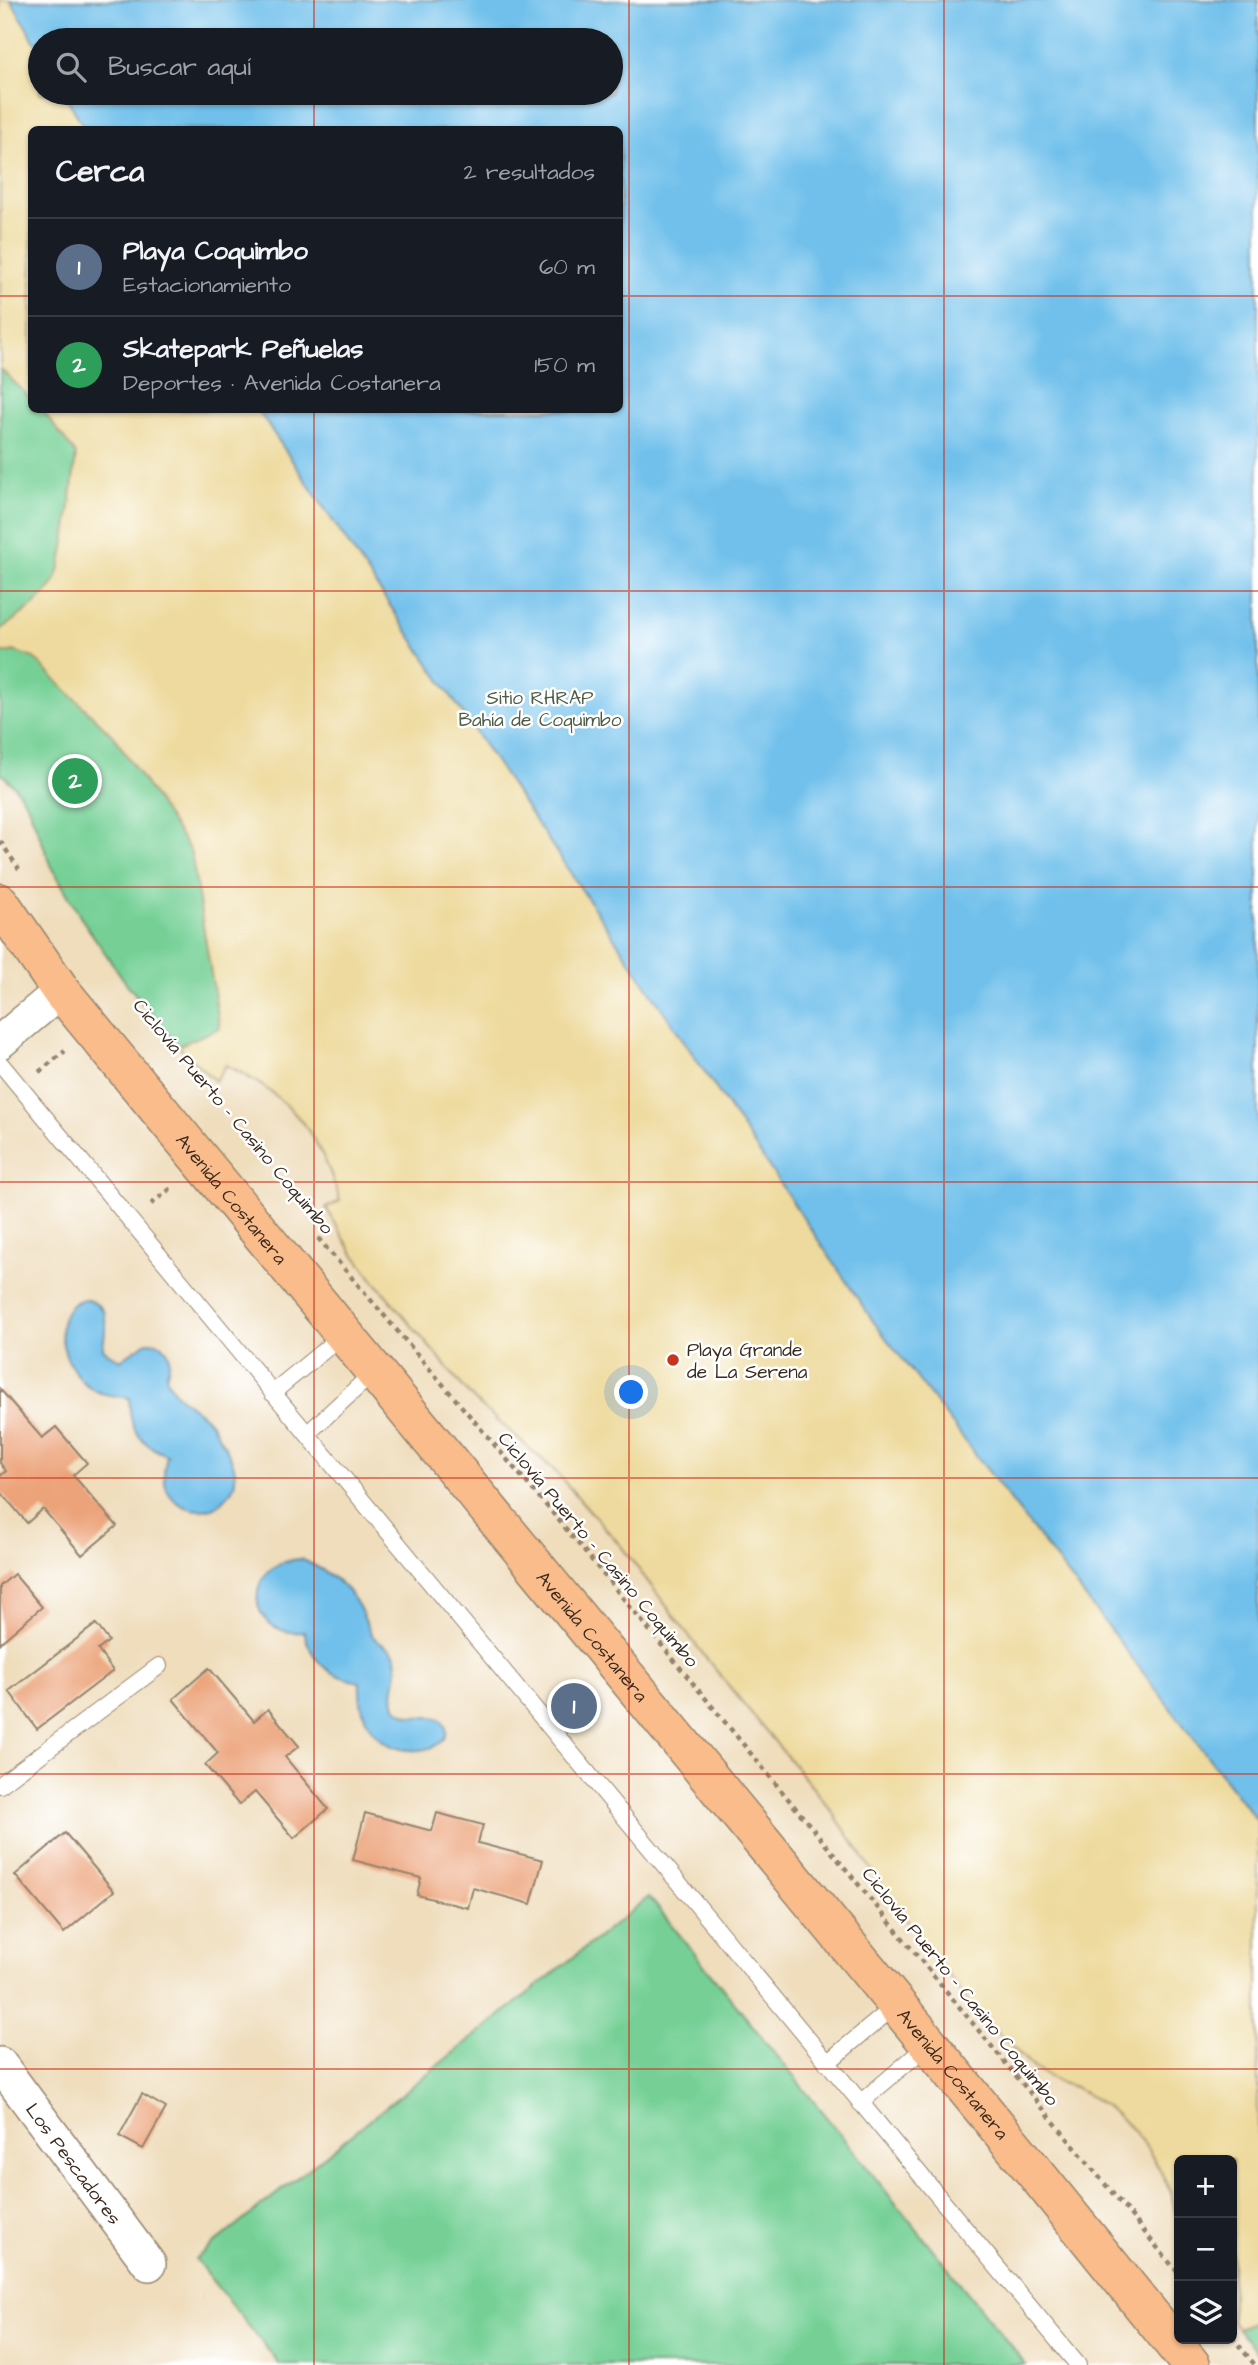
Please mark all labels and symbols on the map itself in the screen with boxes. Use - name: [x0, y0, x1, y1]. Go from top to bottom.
- park label: Sitio RHRAP Bahía de Coquimbo: [459, 685, 622, 734]
- pin: 2: [52, 755, 98, 807]
- street label: Ciclovía Puerto - Casino Coquimbo: [126, 993, 340, 1241]
- street label: Avenida Costanera: [169, 1128, 293, 1271]
- place label: Playa Grande de La Serena: [687, 1337, 808, 1386]
- marker: Playa Grande de La Serena: [665, 1352, 681, 1368]
- your location: [614, 1375, 648, 1409]
- street label: Ciclovía Puerto - Casino Coquimbo: [491, 1426, 705, 1674]
- street label: Avenida Costanera: [529, 1566, 654, 1709]
- pin: 1: [551, 1680, 597, 1732]
- street label: Ciclovía Puerto - Casino Coquimbo: [855, 1862, 1065, 2112]
- street label: Avenida Costanera: [890, 2003, 1015, 2146]
- street label: Los Pescadores: [19, 2098, 127, 2231]

